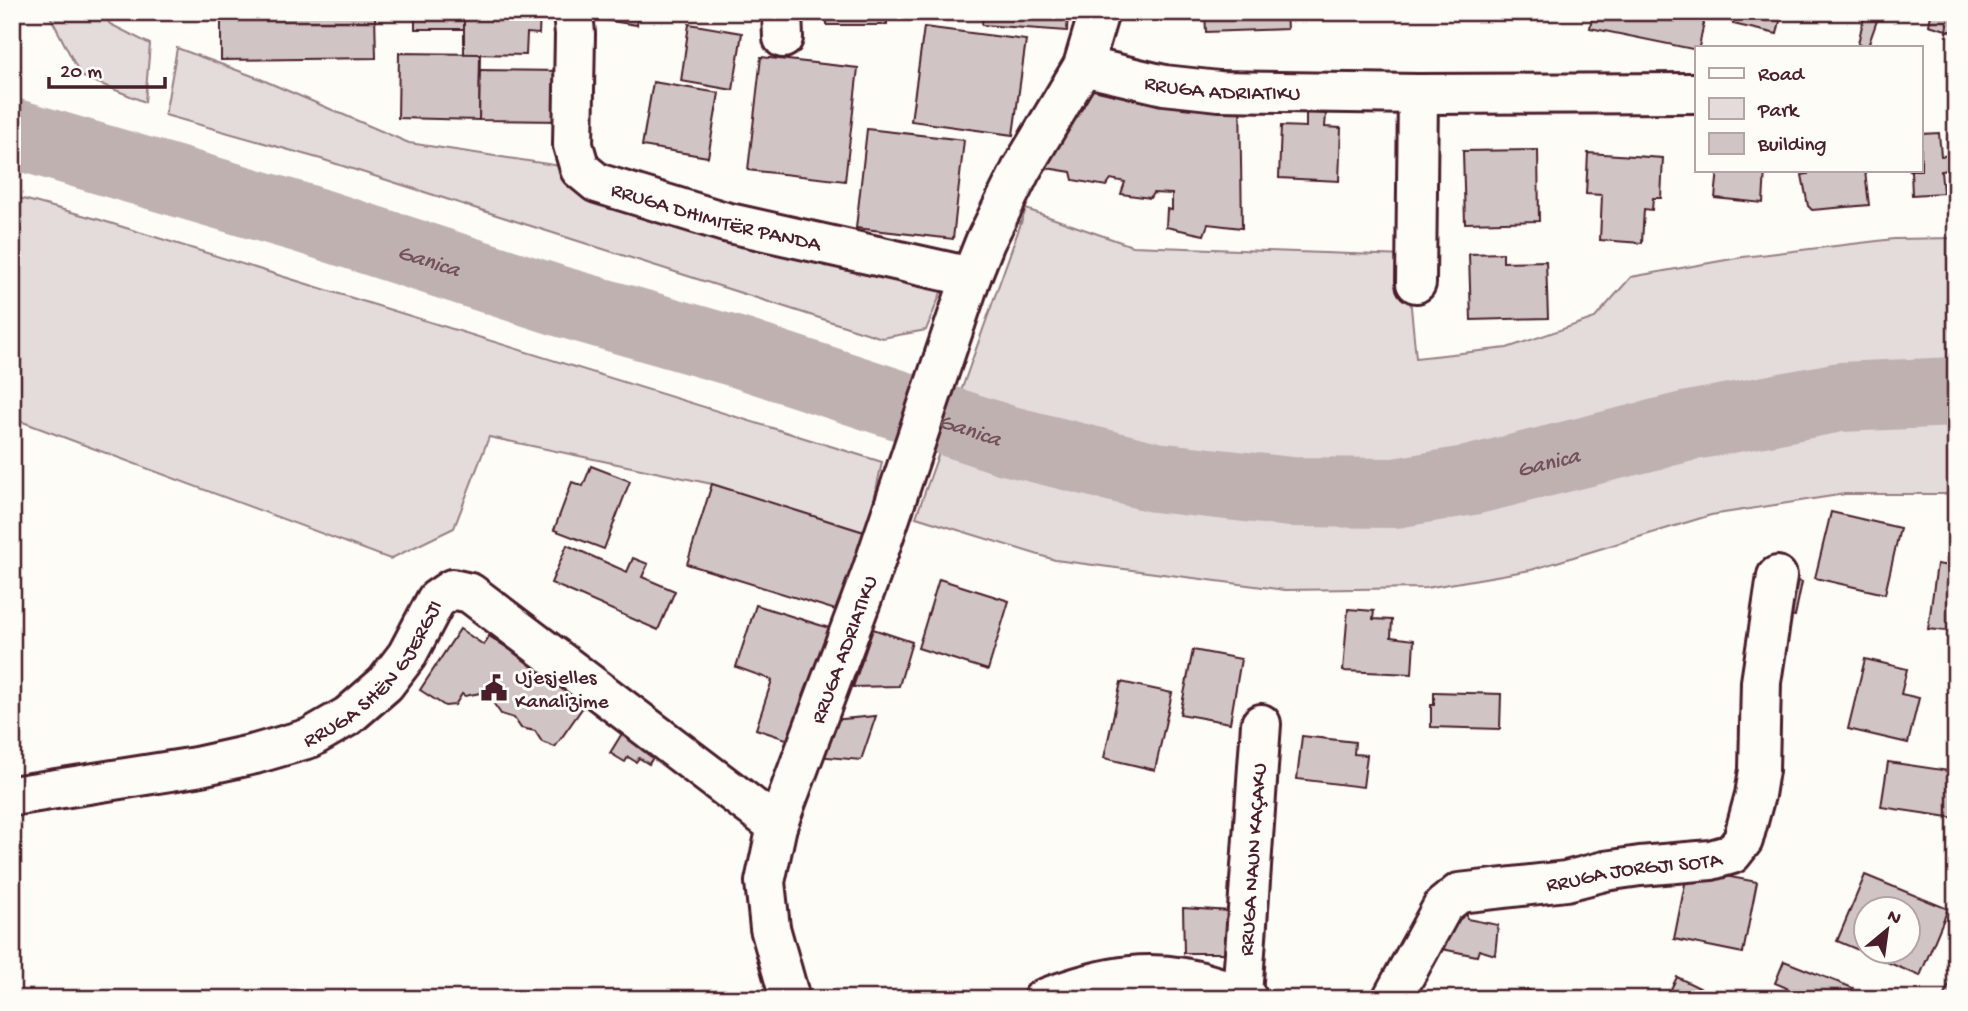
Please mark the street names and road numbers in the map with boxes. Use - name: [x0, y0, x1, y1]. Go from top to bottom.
- street label: RRUGA ADRIATIKU: [1142, 72, 1301, 108]
- street label: RRUGA DHIMITËR PANDA: [607, 179, 824, 259]
- street label: RRUGA ADRIATIKU: [807, 573, 885, 728]
- street label: RRUGA SHËN GJERGJI: [302, 597, 450, 755]
- street label: RRUGA NAUN KAÇAKU: [1236, 762, 1274, 957]
- street label: RRUGA JORGJI SOTA: [1545, 848, 1727, 899]

